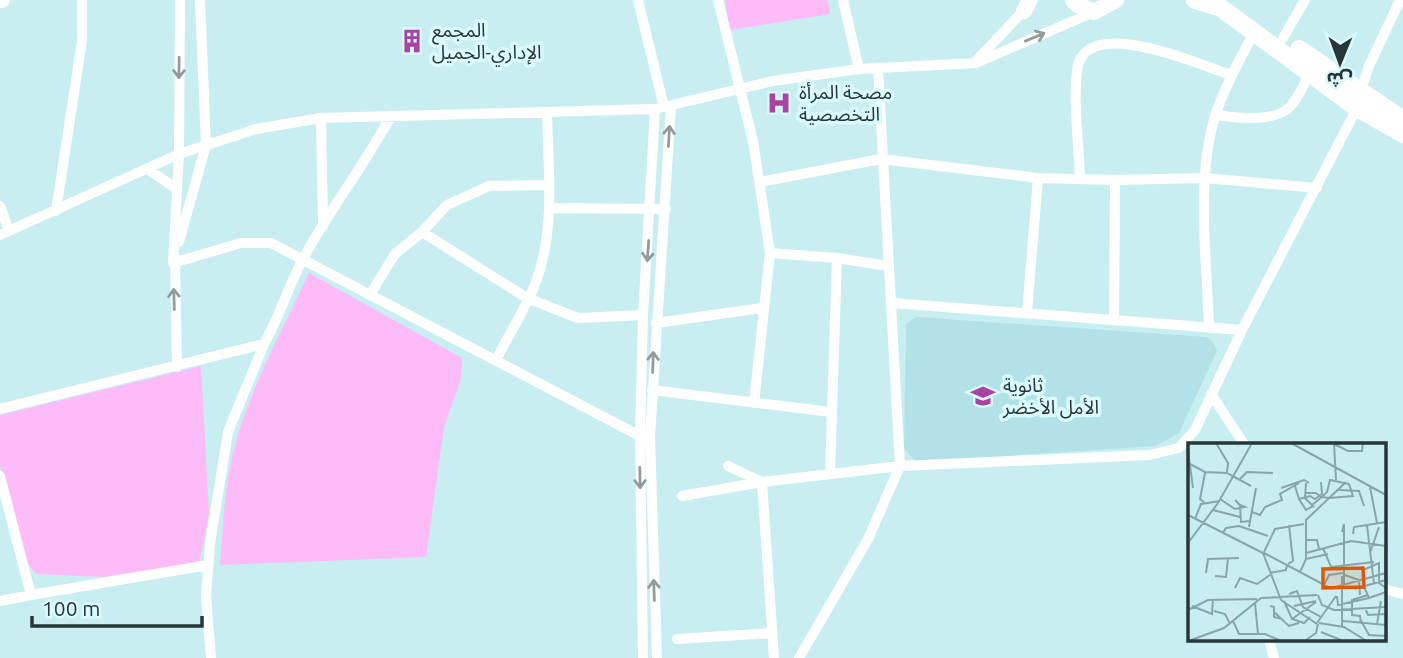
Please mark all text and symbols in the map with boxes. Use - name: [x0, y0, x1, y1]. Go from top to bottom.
- place label: المجمع الإداري-الجميل: [432, 19, 542, 67]
- building icon: المجمع الإداري-الجميل: [398, 27, 426, 55]
- north arrow: [1305, 28, 1375, 98]
- one-way arrow: [1023, 30, 1045, 43]
- one-way arrow: [173, 56, 186, 79]
- text: ش: [1326, 69, 1353, 91]
- place label: مصحة المرأة التخصصية: [799, 81, 892, 125]
- hospital icon: مصحة المرأة التخصصية: [765, 89, 793, 117]
- one-way arrow: [663, 124, 676, 147]
- one-way arrow: [641, 239, 654, 262]
- one-way arrow: [168, 288, 181, 311]
- one-way arrow: [647, 351, 660, 374]
- place label: ثانوية الأمل الأخضر: [1002, 374, 1099, 419]
- school or university icon: ثانوية الأمل الأخضر: [969, 382, 997, 410]
- inset map: [1188, 443, 1386, 640]
- one-way arrow: [633, 466, 647, 489]
- one-way arrow: [648, 579, 661, 602]
- scale bar: [32, 584, 201, 628]
- text: 100 m: [42, 596, 100, 620]

